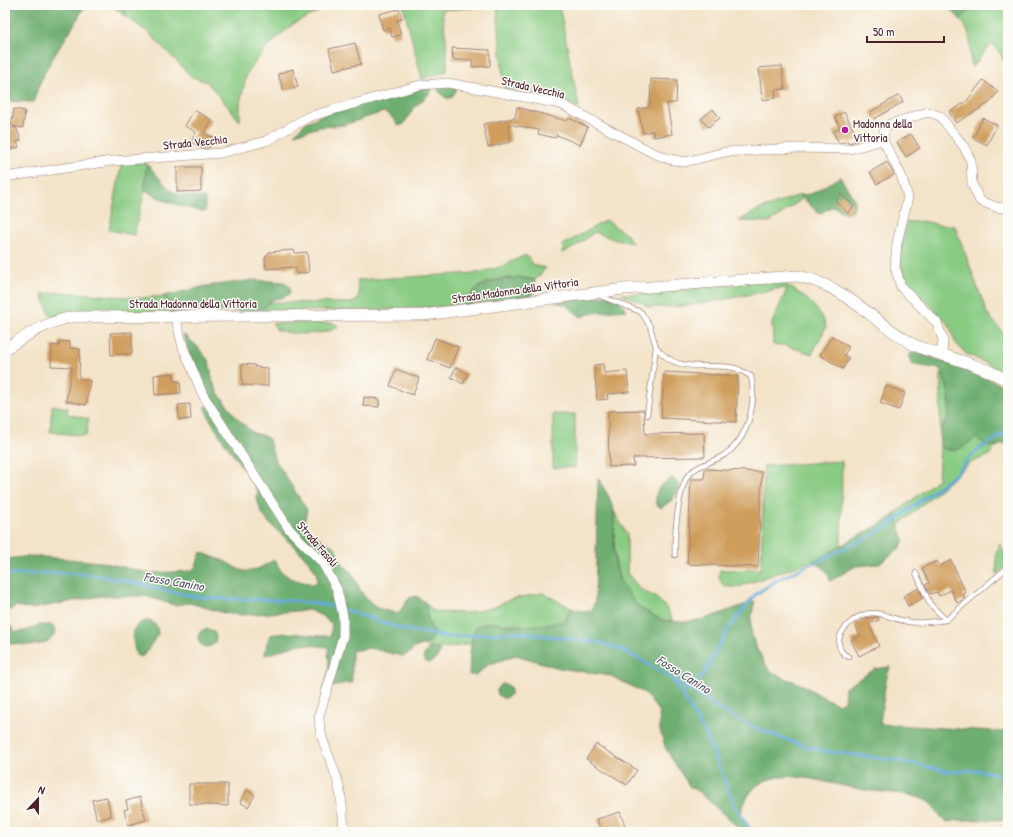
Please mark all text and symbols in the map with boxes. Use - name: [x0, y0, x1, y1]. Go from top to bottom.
- scale bar: [867, 18, 944, 44]
- text: 50 m: [873, 23, 894, 40]
- street label: Strada Vecchia: [500, 71, 567, 103]
- place label: Madonna della Vittoria: [853, 115, 912, 146]
- marker: Madonna della Vittoria: [840, 125, 850, 135]
- street label: Strada Vecchia: [162, 130, 228, 154]
- street label: Strada Madonna della Vittoria: [451, 273, 580, 307]
- street label: Strada Madonna della Vittoria: [129, 295, 257, 312]
- street label: Strada Fasoli: [293, 517, 343, 571]
- water label: Fosso Canino: [143, 567, 207, 595]
- water label: Fosso Canino: [654, 650, 716, 699]
- north arrow: [18, 779, 58, 819]
- text: N: [36, 782, 47, 797]

